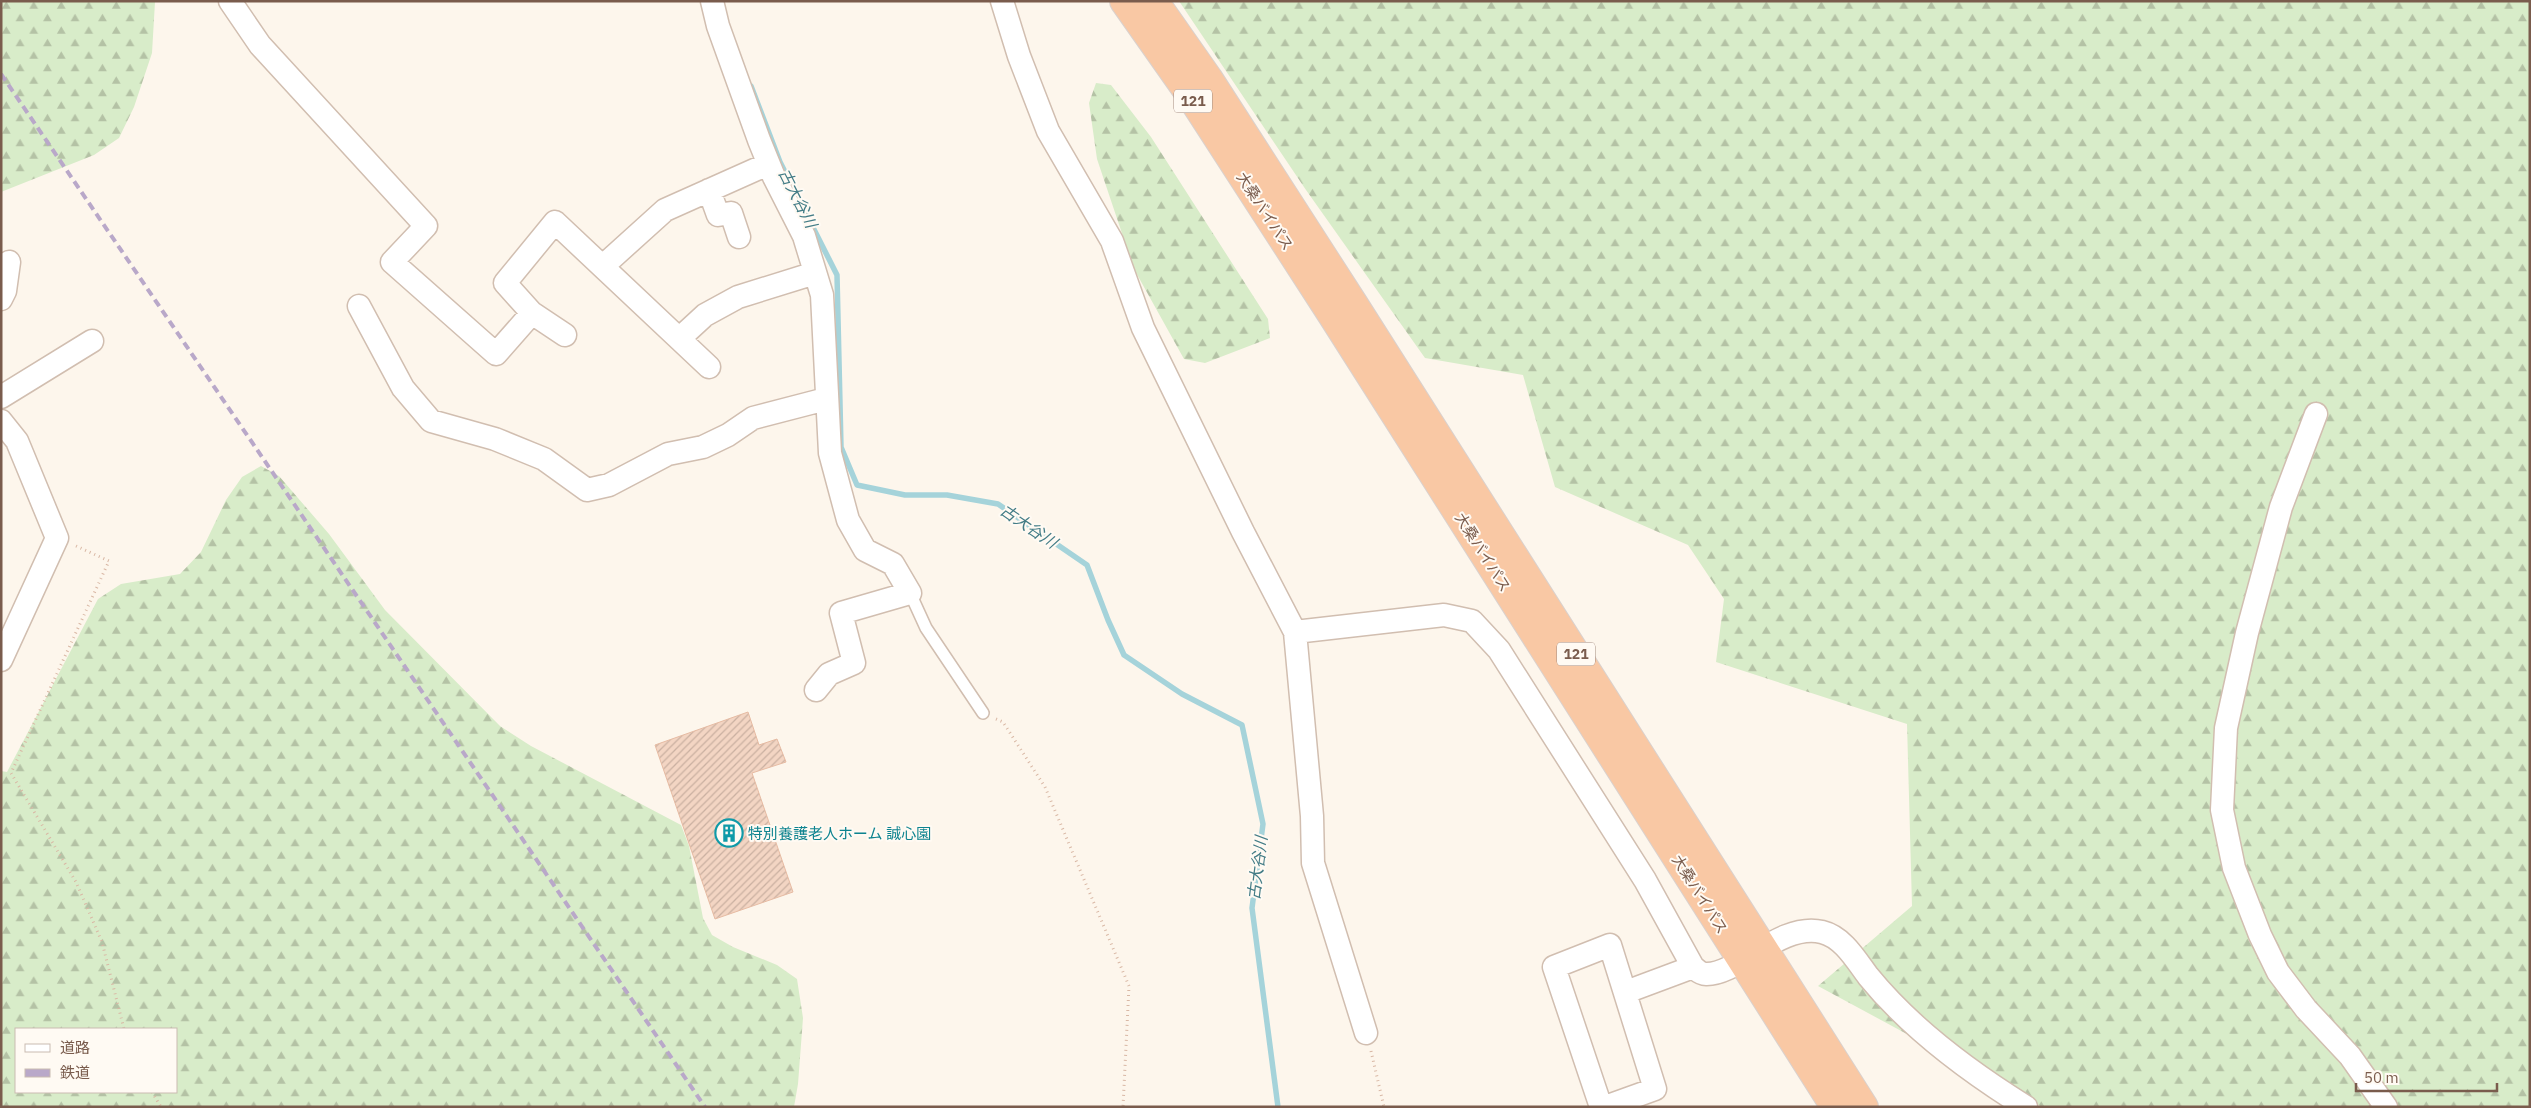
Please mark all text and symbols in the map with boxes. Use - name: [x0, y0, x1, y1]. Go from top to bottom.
- road number: 121: [1174, 90, 1212, 112]
- water label: 古大谷川: [775, 165, 822, 233]
- street label: 大桑バイパス: [1233, 168, 1297, 254]
- water label: 古大谷川: [997, 500, 1063, 553]
- street label: 大桑バイパス: [1451, 509, 1515, 595]
- road number: 121: [1557, 642, 1595, 666]
- building icon: 特別養護老人ホーム 誠心園: [714, 818, 744, 848]
- place label: 特別養護老人ホーム 誠心園: [748, 824, 931, 843]
- water label: 古大谷川: [1243, 833, 1271, 901]
- street label: 大桑バイパス: [1668, 851, 1732, 937]
- legend: [15, 1028, 178, 1093]
- text: 道路: [60, 1038, 90, 1057]
- scale bar: [2356, 1060, 2497, 1092]
- text: 鉄道: [60, 1063, 90, 1082]
- text: 50 m: [2364, 1068, 2399, 1087]

